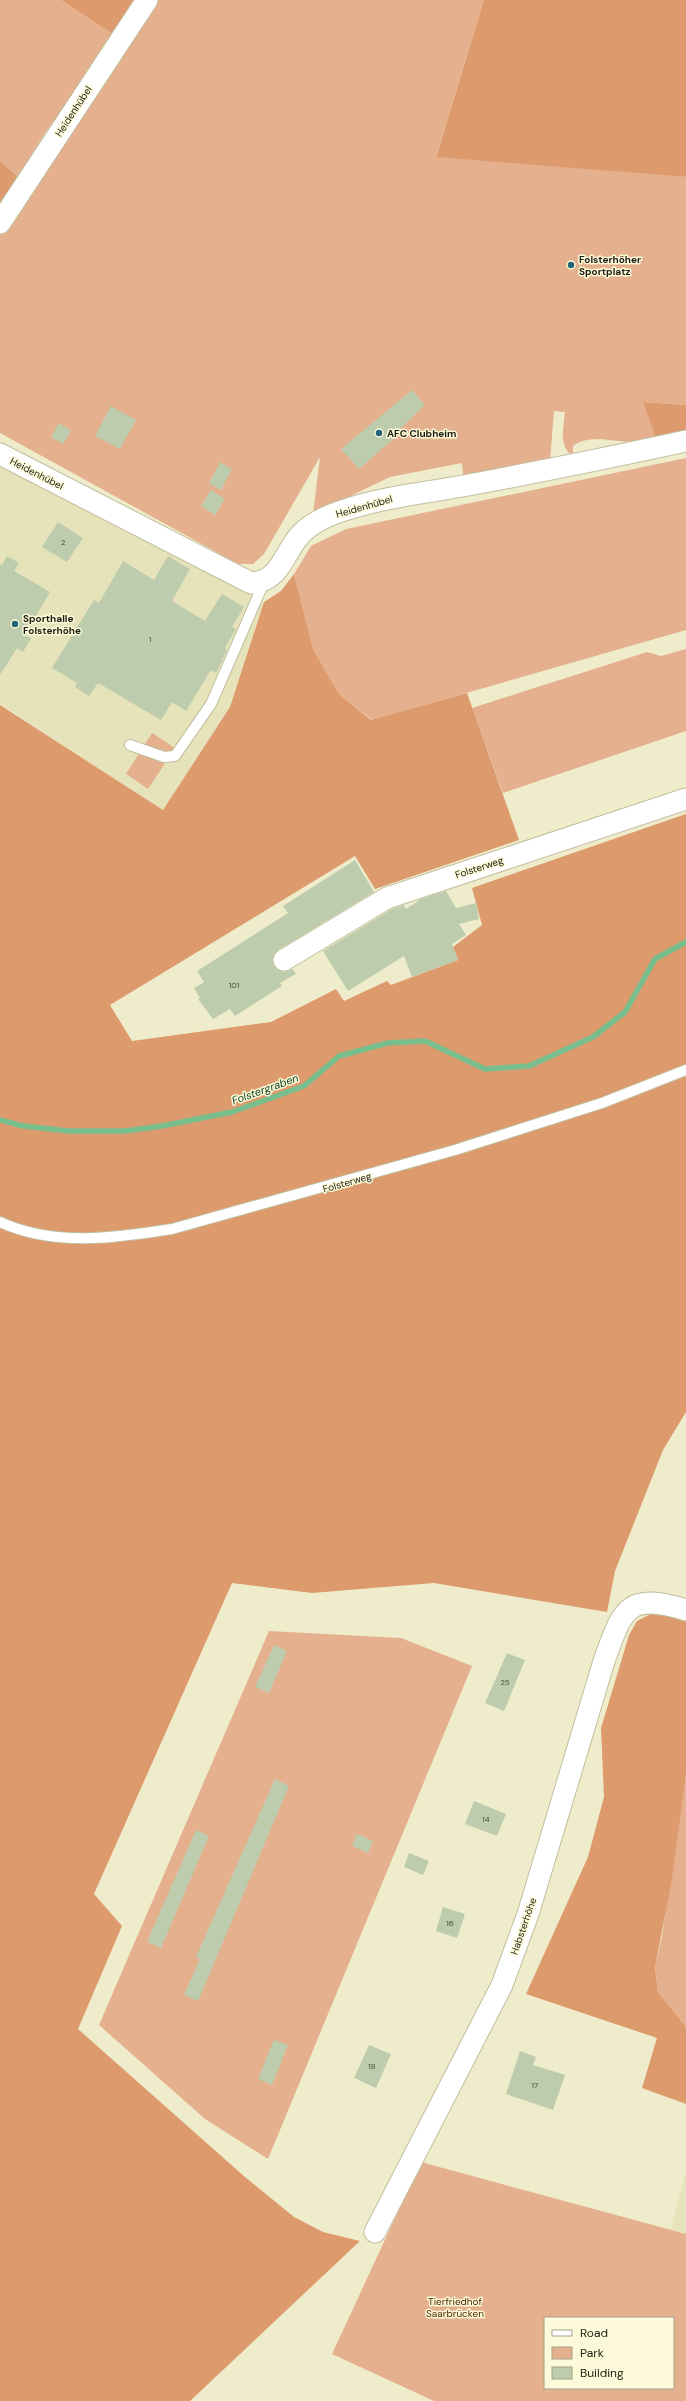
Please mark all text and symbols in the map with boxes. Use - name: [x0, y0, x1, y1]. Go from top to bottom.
- street label: Heidenhübel: [52, 83, 95, 139]
- place label: Folsterhöher Sportplatz: [579, 253, 641, 278]
- marker: Folsterhöher Sportplatz: [566, 260, 576, 270]
- place label: AFC Clubheim: [387, 427, 457, 440]
- marker: AFC Clubheim: [374, 428, 384, 438]
- street label: Heidenhübel: [8, 454, 66, 492]
- street label: Heidenhübel: [334, 492, 394, 521]
- house number: 2: [61, 537, 66, 547]
- place label: Sporthalle Folsterhöhe: [23, 612, 81, 637]
- marker: Sporthalle Folsterhöhe: [10, 619, 20, 629]
- house number: 1: [149, 634, 151, 644]
- street label: Folsterweg: [453, 853, 505, 881]
- house number: 101: [229, 980, 239, 990]
- water label: Folstergraben: [230, 1070, 300, 1108]
- street label: Folsterweg: [321, 1169, 373, 1196]
- house number: 25: [500, 1677, 510, 1687]
- house number: 14: [482, 1814, 490, 1824]
- street label: Habsterhöhe: [508, 1896, 539, 1956]
- house number: 16: [446, 1918, 454, 1928]
- house number: 18: [368, 2061, 376, 2071]
- house number: 17: [532, 2080, 538, 2090]
- park label: Tierfriedhof Saarbrücken: [426, 2295, 484, 2320]
- legend: [544, 2317, 674, 2389]
- text: Road: [580, 2325, 608, 2341]
- text: Park: [580, 2345, 604, 2361]
- text: Building: [580, 2365, 624, 2381]

